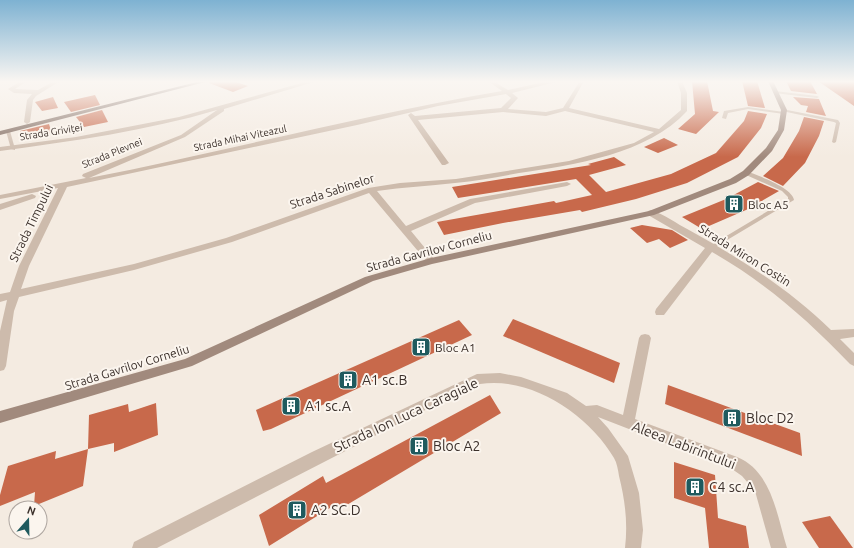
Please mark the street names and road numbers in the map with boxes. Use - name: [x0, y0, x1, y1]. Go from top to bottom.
- street label: Strada Griviței: [19, 122, 83, 142]
- street label: Strada Mihai Viteazul: [193, 123, 288, 153]
- street label: Strada Plevnei: [80, 136, 144, 170]
- street label: Strada Sabinelor: [288, 171, 376, 211]
- street label: Strada Timpului: [7, 182, 55, 264]
- street label: Strada Miron Costin: [697, 221, 793, 289]
- street label: Strada Gavrilov Corneliu: [365, 228, 493, 274]
- street label: Strada Gavrilov Corneliu: [63, 342, 191, 392]
- street label: Strada Ion Luca Caragiale: [331, 375, 481, 455]
- street label: Aleea Labirintului: [630, 418, 738, 472]

